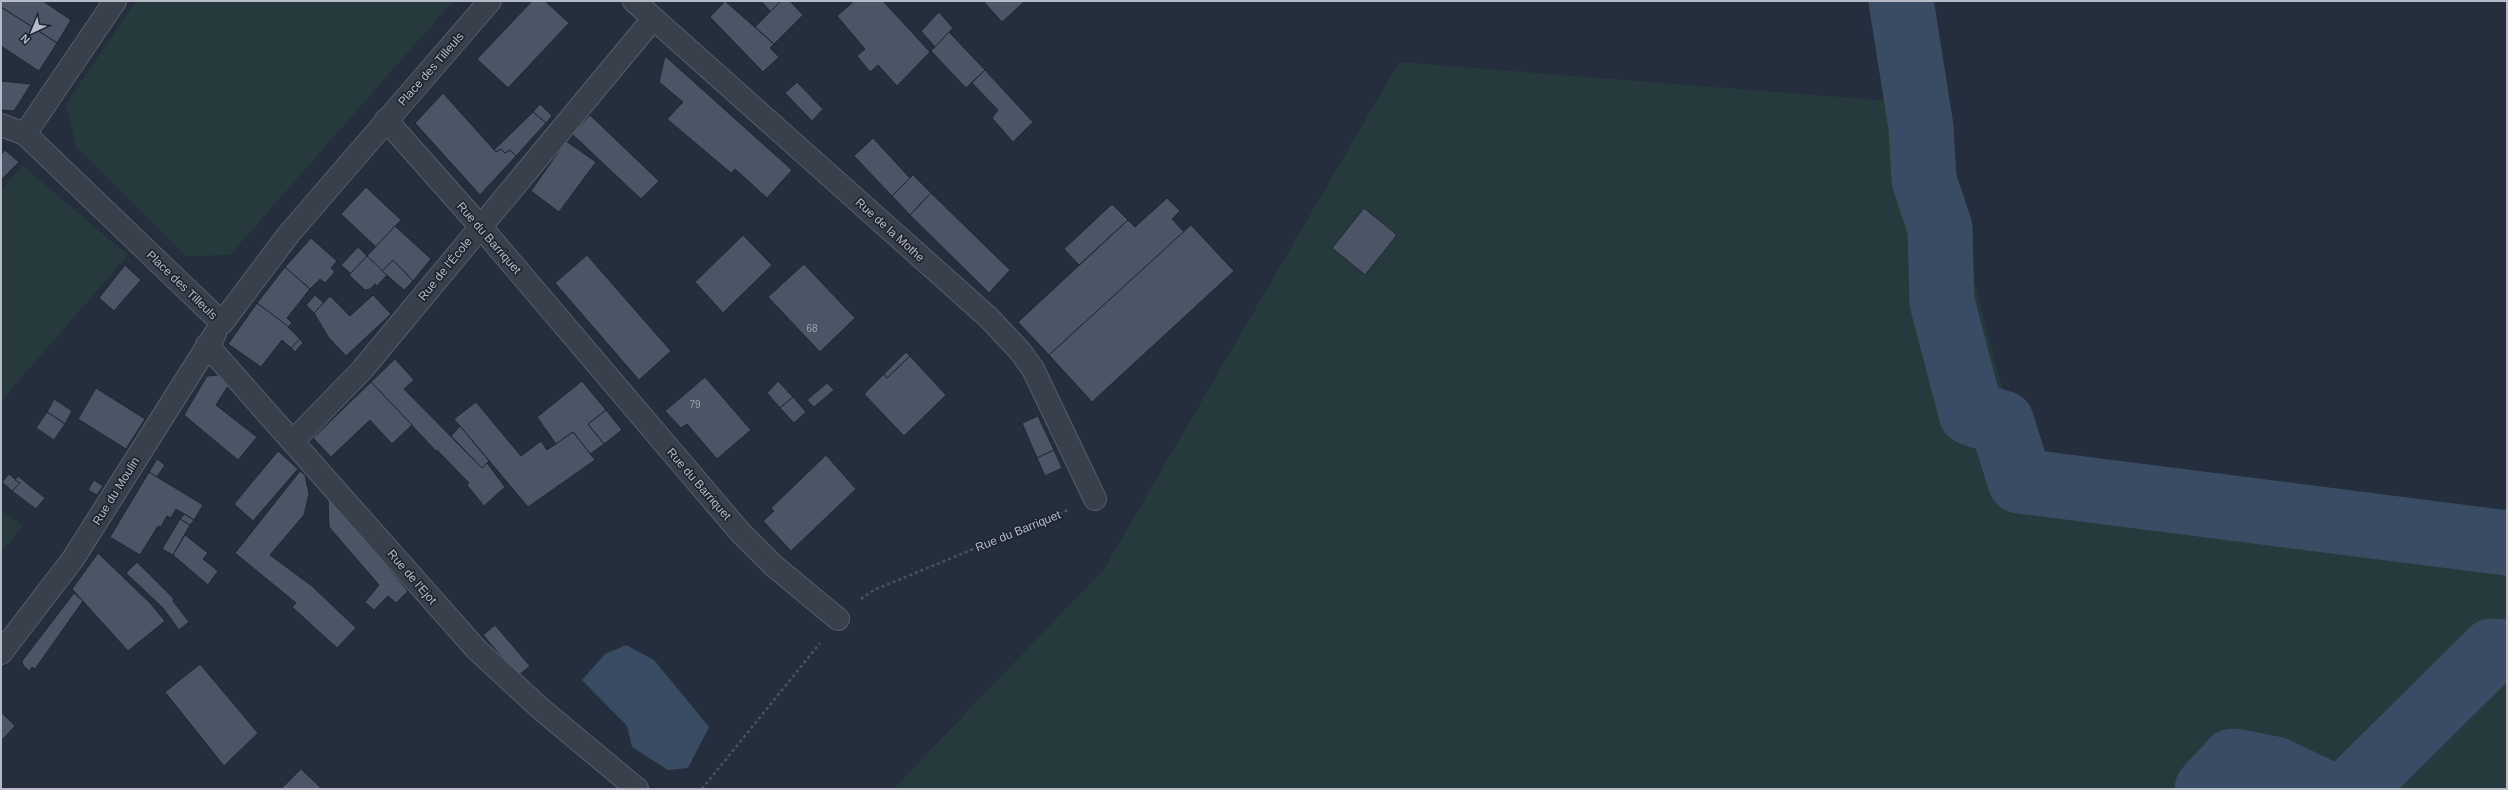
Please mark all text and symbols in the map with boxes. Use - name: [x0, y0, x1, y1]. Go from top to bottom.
- north arrow: [12, 12, 52, 52]
- street label: Place des Tilleuls: [395, 29, 467, 109]
- text: N: [18, 32, 32, 46]
- street label: Rue de la Mothe: [853, 195, 928, 265]
- street label: Rue du Barriquet: [454, 199, 524, 277]
- street label: Rue de l'École: [415, 234, 475, 303]
- street label: Place des Tilleuls: [144, 248, 220, 322]
- house number: 68: [806, 323, 818, 334]
- house number: 79: [689, 399, 701, 410]
- street label: Rue du Barriquet: [664, 445, 734, 523]
- street label: Rue du Moulin: [90, 454, 142, 528]
- street label: Rue du Barriquet: [973, 507, 1063, 554]
- street label: Rue de l'Ejot: [385, 547, 440, 608]

